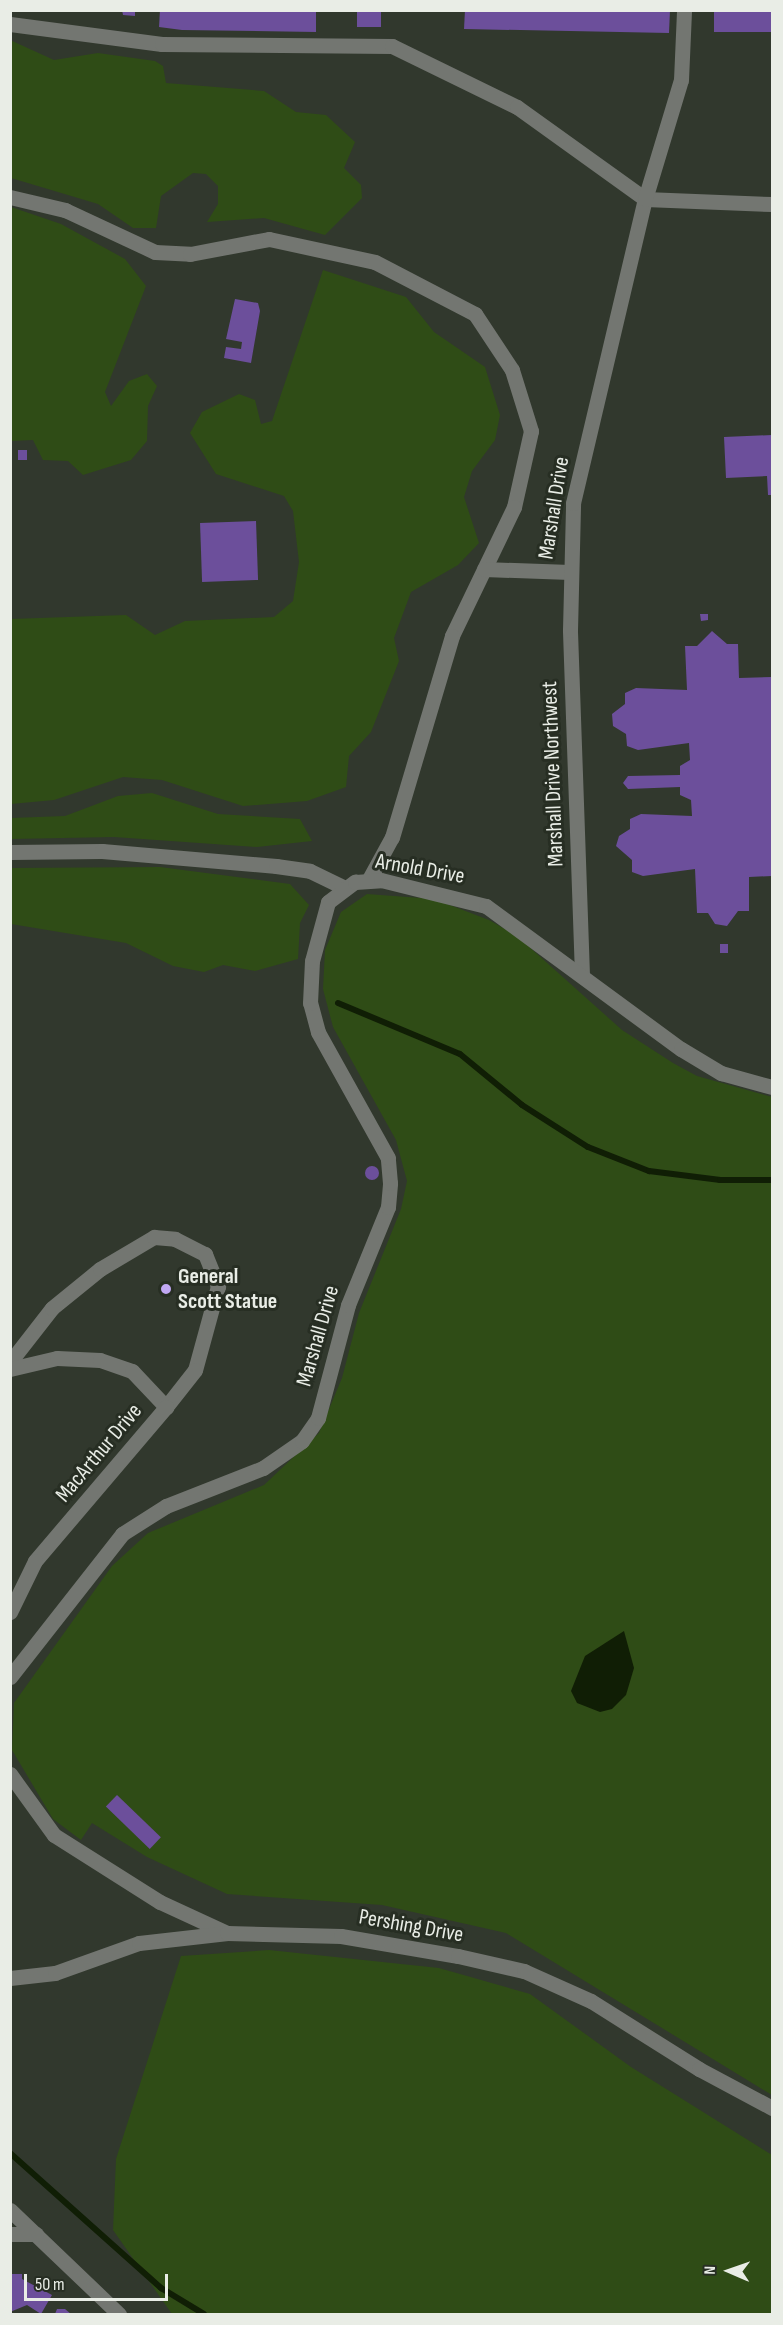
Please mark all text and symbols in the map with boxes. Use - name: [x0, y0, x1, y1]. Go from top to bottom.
- street label: Marshall Drive: [533, 455, 575, 561]
- street label: Marshall Drive Northwest: [537, 681, 569, 867]
- street label: Arnold Drive: [373, 848, 467, 890]
- place label: General Scott Statue: [178, 1263, 277, 1314]
- marker: General Scott Statue: [159, 1282, 173, 1296]
- street label: Marshall Drive: [291, 1283, 345, 1389]
- street label: MacArthur Drive: [50, 1398, 148, 1508]
- street label: Pershing Drive: [357, 1904, 465, 1948]
- north arrow: [699, 2241, 759, 2301]
- scale bar: [27, 2262, 171, 2300]
- text: N: [701, 2266, 720, 2275]
- text: 50 m: [35, 2274, 65, 2295]

